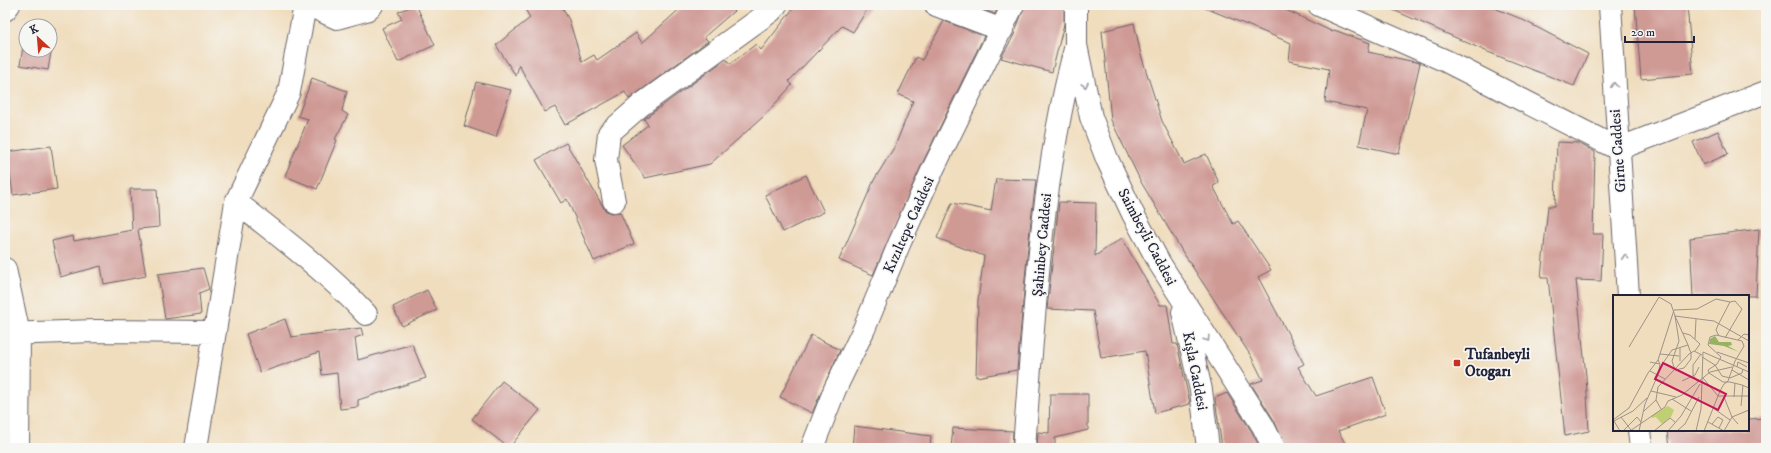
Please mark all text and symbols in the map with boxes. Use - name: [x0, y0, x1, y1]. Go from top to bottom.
- north arrow: [18, 18, 58, 58]
- scale bar: [1625, 18, 1694, 44]
- text: K: [28, 22, 41, 38]
- text: 20 m: [1631, 25, 1655, 40]
- one-way arrow: [1080, 82, 1088, 88]
- one-way arrow: [1609, 82, 1618, 89]
- street label: Girne Caddesi: [1606, 109, 1630, 193]
- street label: Kızıltepe Caddesi: [879, 174, 939, 276]
- street label: Saimbeyli Caddesi: [1113, 185, 1181, 289]
- street label: Şahinbey Caddesi: [1028, 192, 1056, 298]
- one-way arrow: [1621, 254, 1630, 260]
- inset map: [1613, 295, 1749, 431]
- street label: Kışla Caddesi: [1178, 330, 1212, 412]
- one-way arrow: [1202, 335, 1210, 342]
- place label: Tufanbeyli Otogarı: [1464, 345, 1530, 381]
- marker: Tufanbeyli Otogarı: [1452, 358, 1462, 368]

